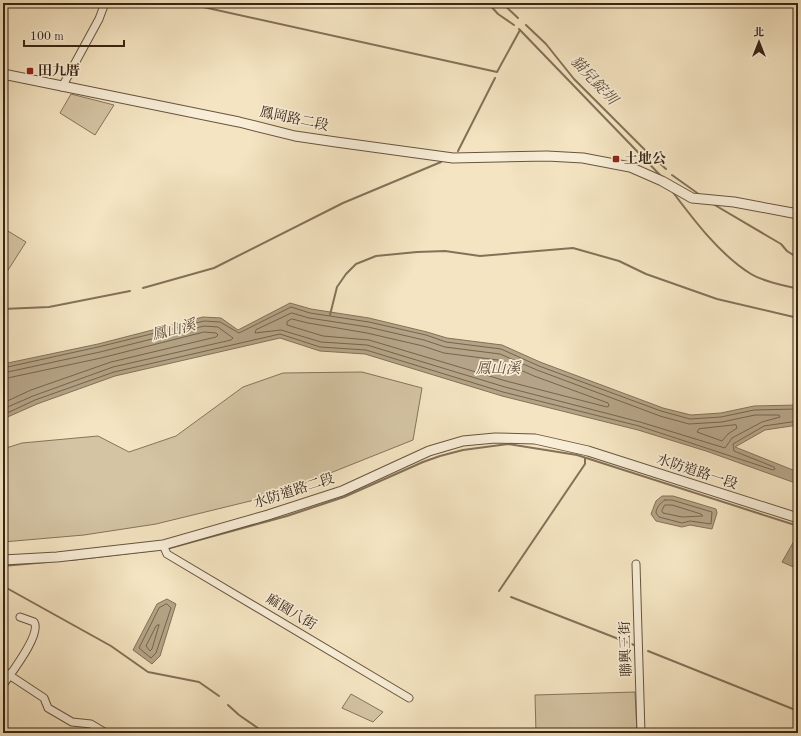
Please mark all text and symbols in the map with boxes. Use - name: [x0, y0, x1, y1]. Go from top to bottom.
- scale bar: [24, 22, 124, 48]
- north arrow: [739, 22, 779, 62]
- text: 北: [754, 26, 765, 39]
- text: 100 m: [30, 31, 64, 43]
- water label: 貓兒錠圳: [567, 53, 622, 110]
- place label: 田九厝: [38, 63, 80, 78]
- marker: 田九厝: [25, 66, 35, 76]
- street label: 鳳岡路二段: [258, 104, 330, 133]
- place label: 土地公: [624, 150, 666, 166]
- marker: 土地公: [611, 154, 621, 164]
- water label: 鳳山溪: [150, 316, 200, 344]
- water label: 鳳山溪: [475, 360, 522, 377]
- street label: 水防道路一段: [655, 451, 739, 492]
- street label: 水防道路二段: [252, 470, 336, 511]
- street label: 麻園八街: [263, 591, 319, 632]
- street label: 聯興三街: [617, 621, 634, 677]

